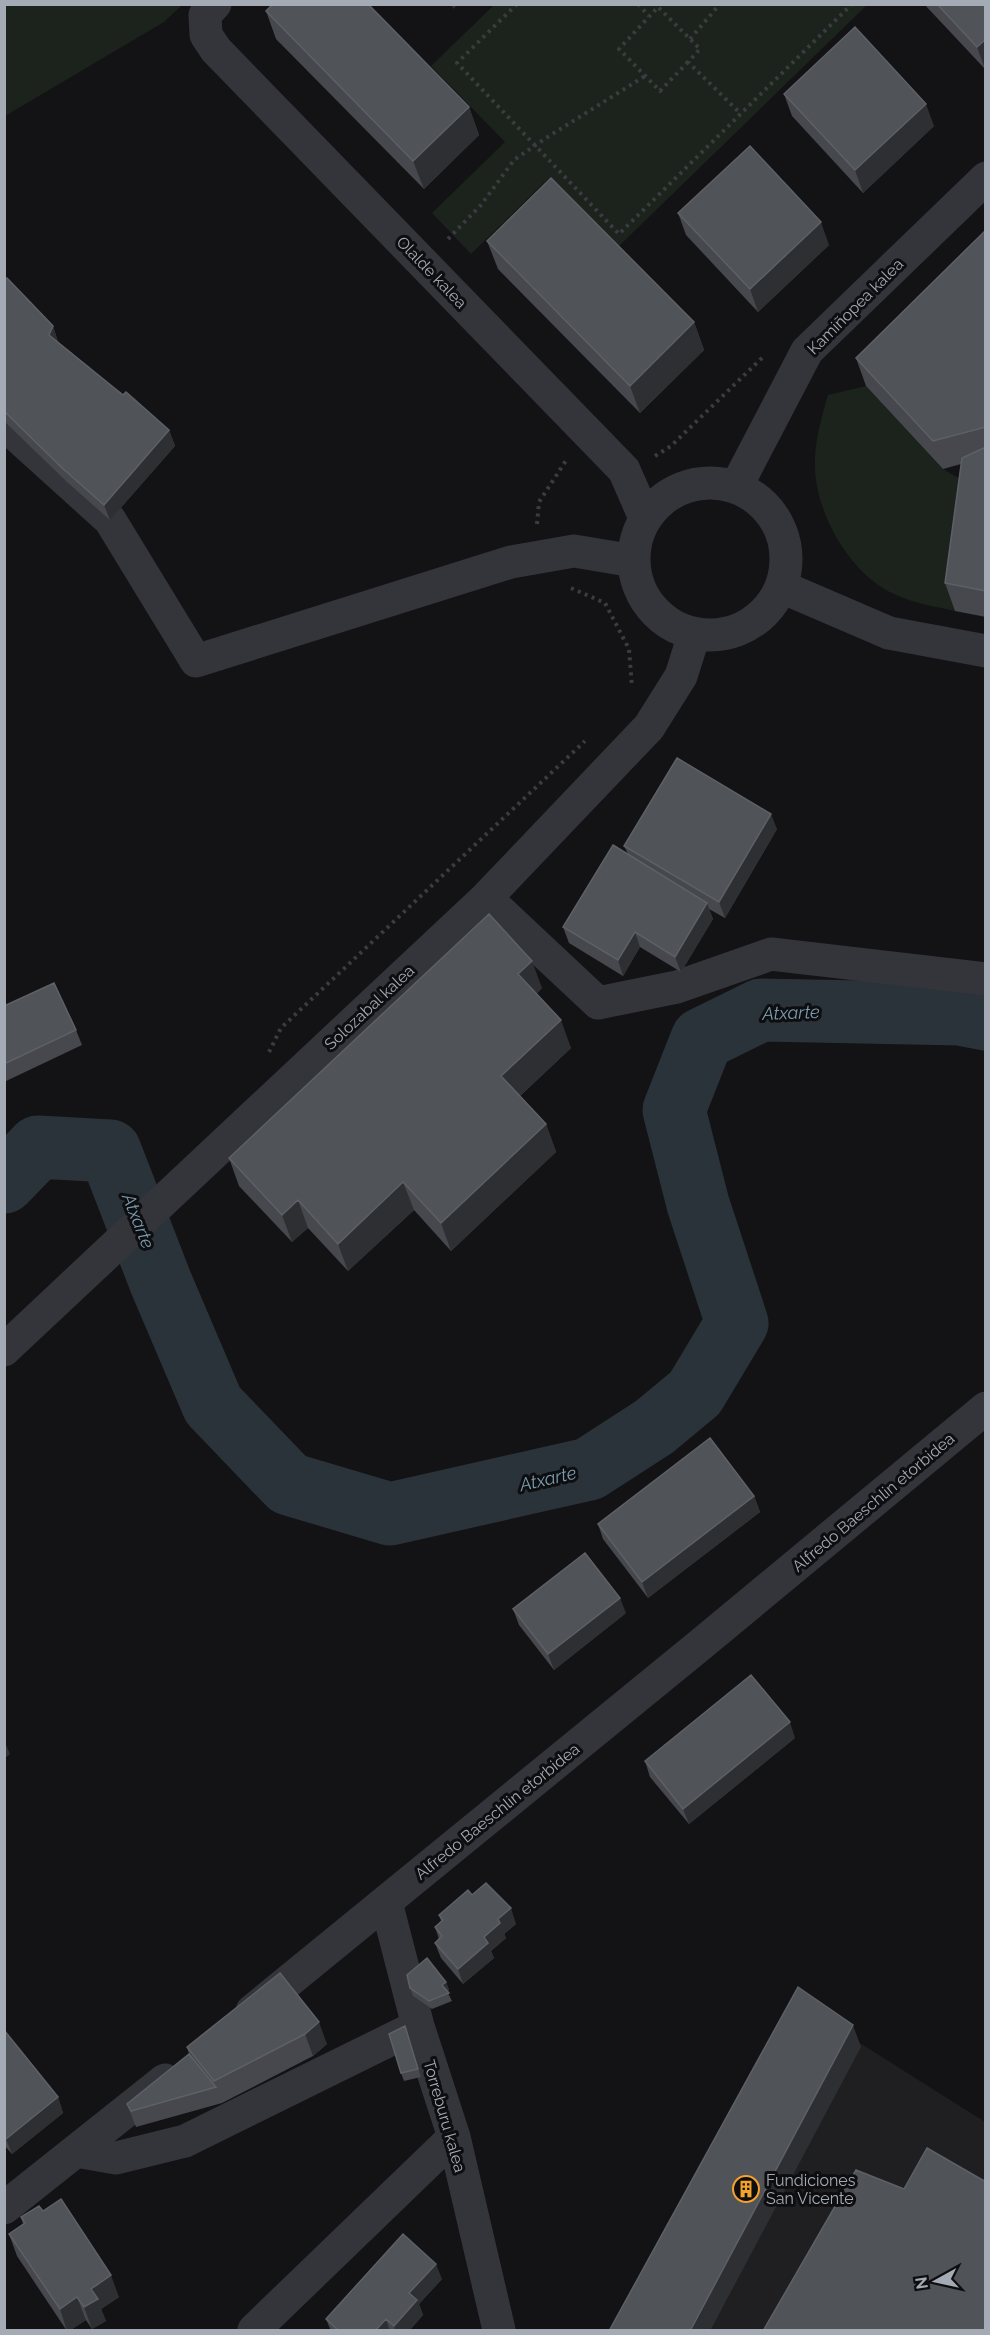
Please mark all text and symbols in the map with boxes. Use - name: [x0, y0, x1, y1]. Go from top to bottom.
- street label: Olalde kalea: [393, 232, 471, 312]
- street label: Kamiñopea kalea: [803, 254, 907, 358]
- street label: Solozabal kalea: [321, 961, 418, 1054]
- water label: Atxarte: [761, 1001, 820, 1024]
- water label: Atxarte: [118, 1189, 159, 1252]
- street label: Alfredo Baeschlin etorbidea: [788, 1429, 958, 1576]
- water label: Atxarte: [517, 1462, 579, 1495]
- street label: Alfredo Baeschlin etorbidea: [411, 1739, 583, 1883]
- street label: Torreburu kalea: [419, 2058, 470, 2175]
- place label: Fundiciones San Vicente: [766, 2171, 856, 2208]
- building icon: Fundiciones San Vicente: [731, 2174, 761, 2204]
- north arrow: [906, 2251, 966, 2311]
- text: N: [911, 2276, 932, 2290]

